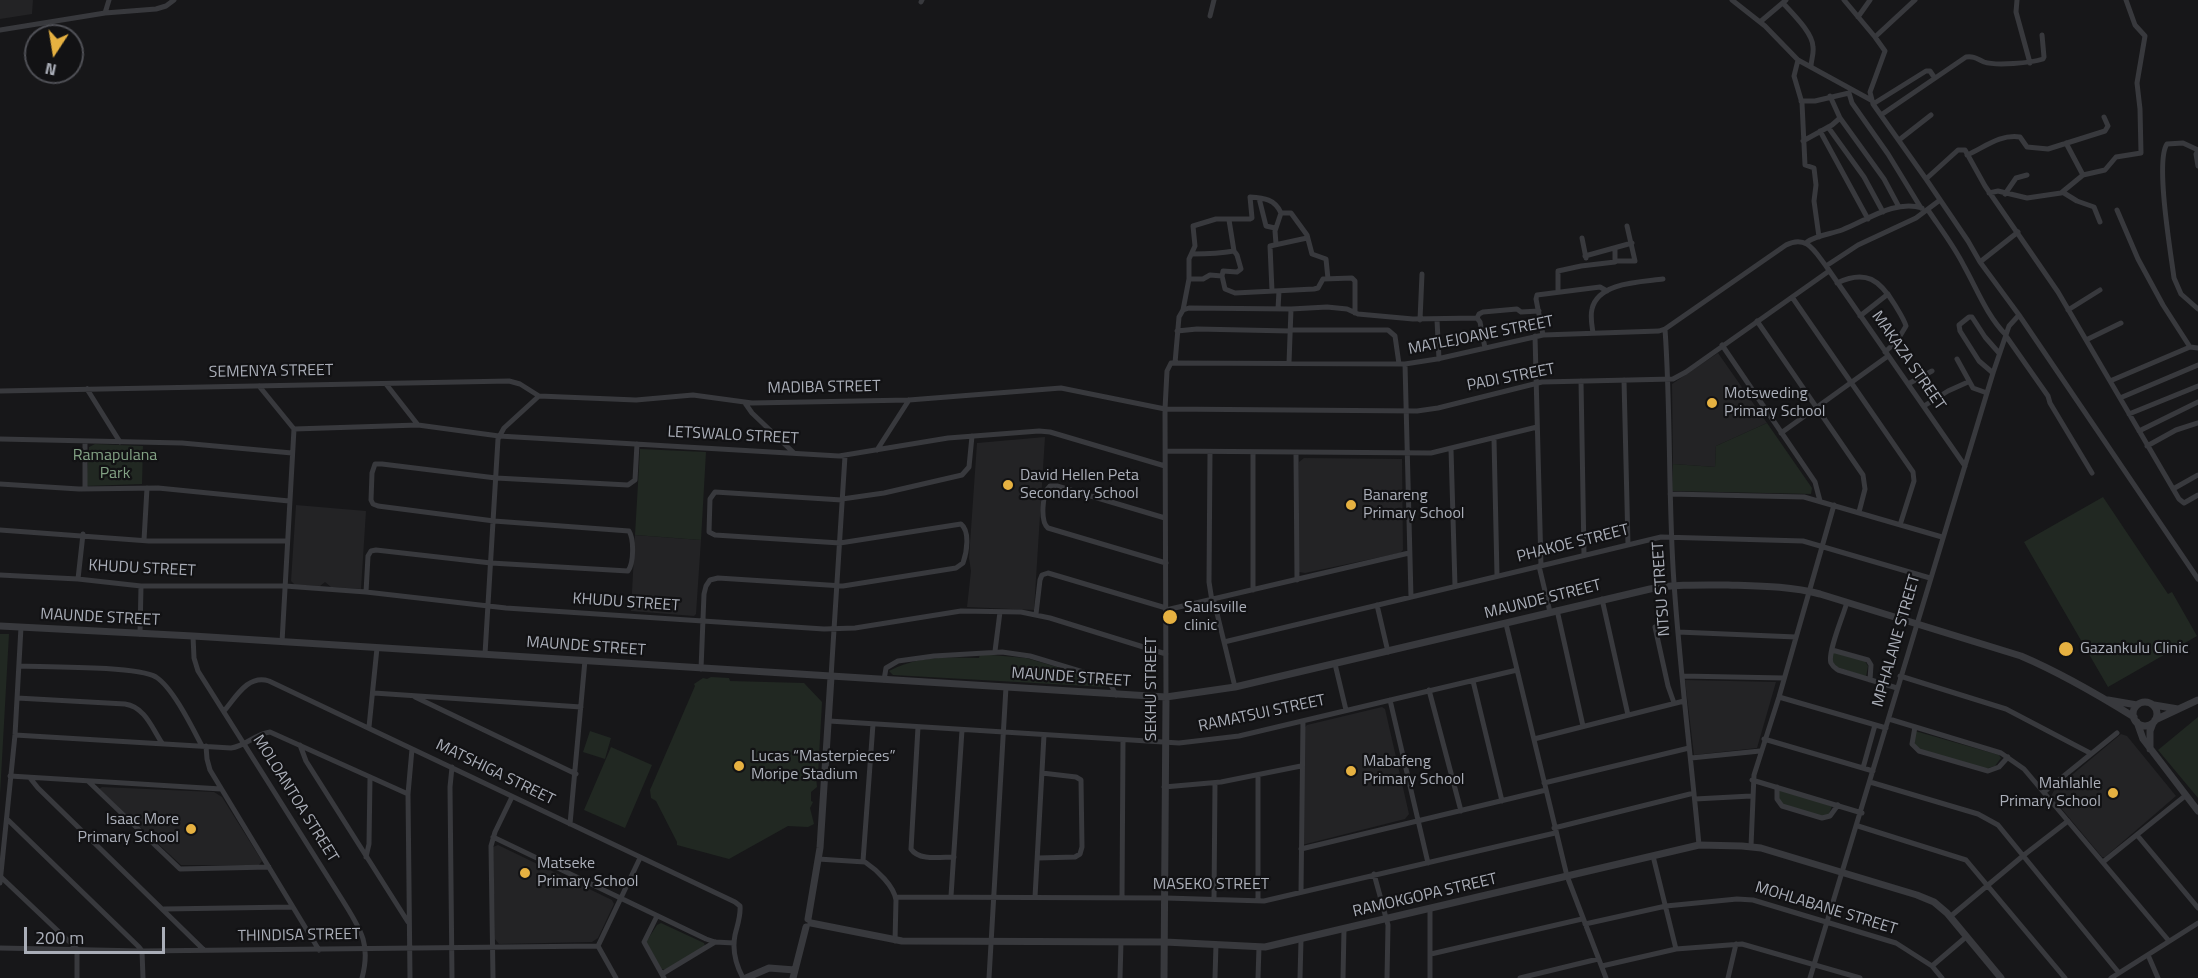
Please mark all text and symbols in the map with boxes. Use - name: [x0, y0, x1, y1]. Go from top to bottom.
- north arrow: [24, 24, 84, 84]
- text: N: [43, 57, 59, 83]
- street label: MAKAZA STREET: [1867, 308, 1949, 414]
- street label: MATLEJOANE STREET: [1407, 312, 1555, 360]
- street label: PADI STREET: [1465, 360, 1557, 396]
- street label: SEMENYA STREET: [209, 361, 333, 383]
- street label: MADIBA STREET: [767, 377, 881, 399]
- place label: Motsweding Primary School: [1724, 384, 1826, 422]
- marker: Motsweding Primary School: [1705, 396, 1719, 410]
- street label: LETSWALO STREET: [667, 423, 799, 449]
- park label: Ramapulana Park: [73, 446, 157, 484]
- place label: David Hellen Peta Secondary School: [1020, 466, 1139, 504]
- marker: David Hellen Peta Secondary School: [1001, 478, 1015, 492]
- place label: Banareng Primary School: [1363, 486, 1465, 524]
- marker: Banareng Primary School: [1344, 498, 1358, 512]
- street label: PHAKOE STREET: [1515, 521, 1631, 567]
- street label: NTSU STREET: [1649, 541, 1675, 637]
- street label: KHUDU STREET: [88, 557, 196, 581]
- street label: MPHALANE STREET: [1869, 573, 1925, 709]
- street label: MAUNDE STREET: [1483, 576, 1603, 624]
- street label: KHUDU STREET: [572, 590, 680, 616]
- place label: Saulsville clinic: [1184, 598, 1247, 636]
- street label: MAUNDE STREET: [40, 605, 160, 631]
- marker: Saulsville clinic: [1161, 608, 1179, 626]
- street label: MAUNDE STREET: [526, 633, 646, 661]
- street label: SEKHU STREET: [1142, 637, 1162, 741]
- place label: Gazankulu Clinic: [2080, 639, 2189, 659]
- marker: Gazankulu Clinic: [2057, 640, 2075, 658]
- street label: MAUNDE STREET: [1011, 664, 1131, 692]
- street label: RAMATSUI STREET: [1197, 691, 1327, 737]
- street label: MOLOANTOA STREET: [248, 732, 342, 866]
- street label: MATSHIGA STREET: [432, 736, 558, 810]
- place label: Lucas “Masterpieces” Moripe Stadium: [751, 747, 896, 785]
- place label: Mabafeng Primary School: [1363, 752, 1465, 790]
- marker: Lucas “Masterpieces” Moripe Stadium: [732, 759, 746, 773]
- marker: Mabafeng Primary School: [1344, 764, 1358, 778]
- place label: Mahlahle Primary School: [1999, 774, 2101, 812]
- marker: Mahlahle Primary School: [2106, 786, 2120, 800]
- place label: Isaac More Primary School: [77, 810, 179, 848]
- marker: Isaac More Primary School: [184, 822, 198, 836]
- place label: Matseke Primary School: [537, 854, 639, 892]
- marker: Matseke Primary School: [518, 866, 532, 880]
- street label: RAMOKGOPA STREET: [1351, 870, 1499, 922]
- street label: MASEKO STREET: [1153, 875, 1269, 895]
- street label: MOHLABANE STREET: [1753, 878, 1899, 940]
- scale bar: [27, 915, 168, 953]
- text: 200 m: [35, 924, 84, 951]
- street label: THINDISA STREET: [237, 925, 361, 947]

